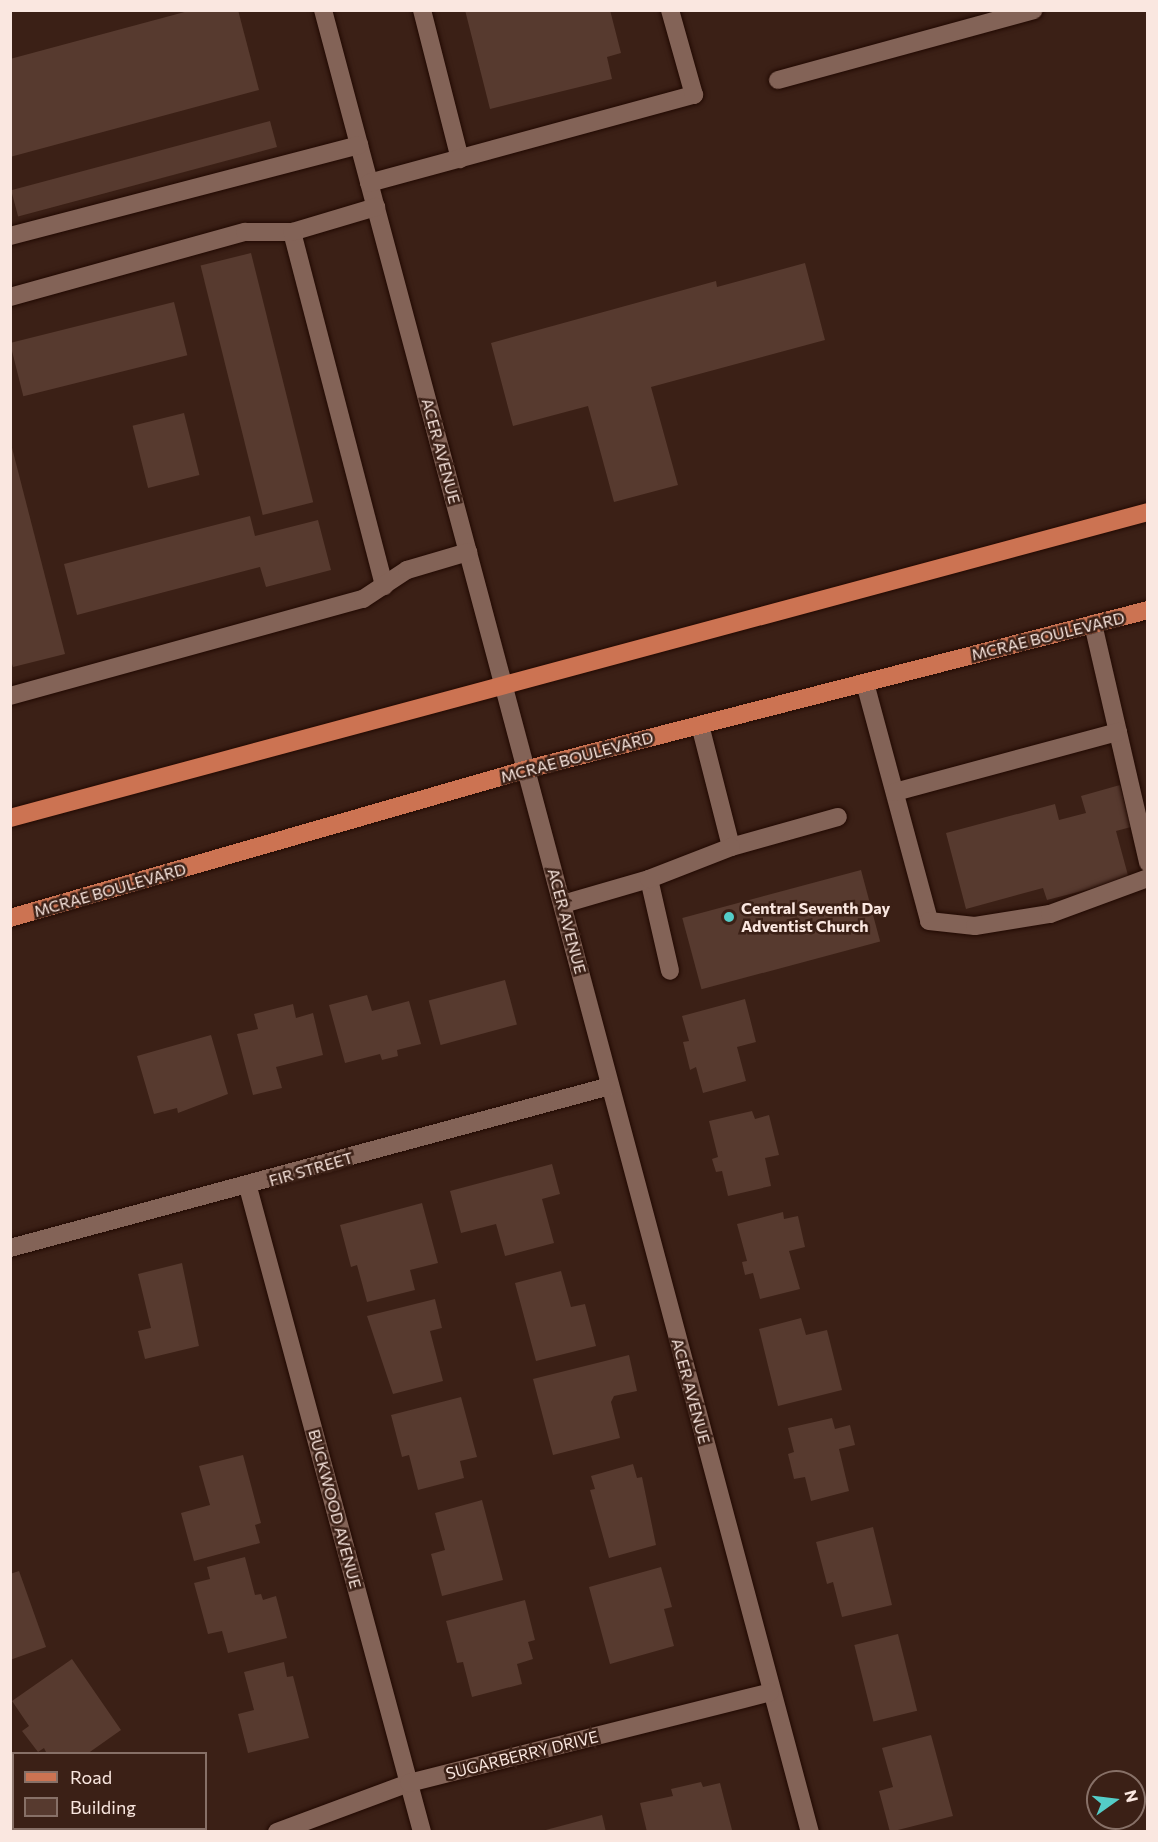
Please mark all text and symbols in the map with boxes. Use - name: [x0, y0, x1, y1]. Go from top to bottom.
- street label: ACER AVENUE: [418, 396, 464, 506]
- street label: MCRAE BOULEVARD: [969, 608, 1127, 664]
- street label: MCRAE BOULEVARD: [498, 727, 656, 787]
- street label: MCRAE BOULEVARD: [32, 859, 188, 921]
- street label: ACER AVENUE: [544, 866, 590, 976]
- place label: Central Seventh Day Adventist Church: [741, 898, 890, 936]
- marker: Central Seventh Day Adventist Church: [722, 910, 736, 924]
- street label: FIR STREET: [267, 1148, 355, 1190]
- street label: ACER AVENUE: [668, 1336, 714, 1446]
- street label: BUCKWOOD AVENUE: [304, 1427, 366, 1591]
- street label: SUGARBERRY DRIVE: [444, 1727, 600, 1783]
- legend: [12, 1752, 207, 1830]
- text: Road: [70, 1766, 112, 1788]
- north arrow: [1086, 1770, 1146, 1830]
- text: N: [1121, 1788, 1143, 1804]
- text: Building: [70, 1796, 136, 1818]

